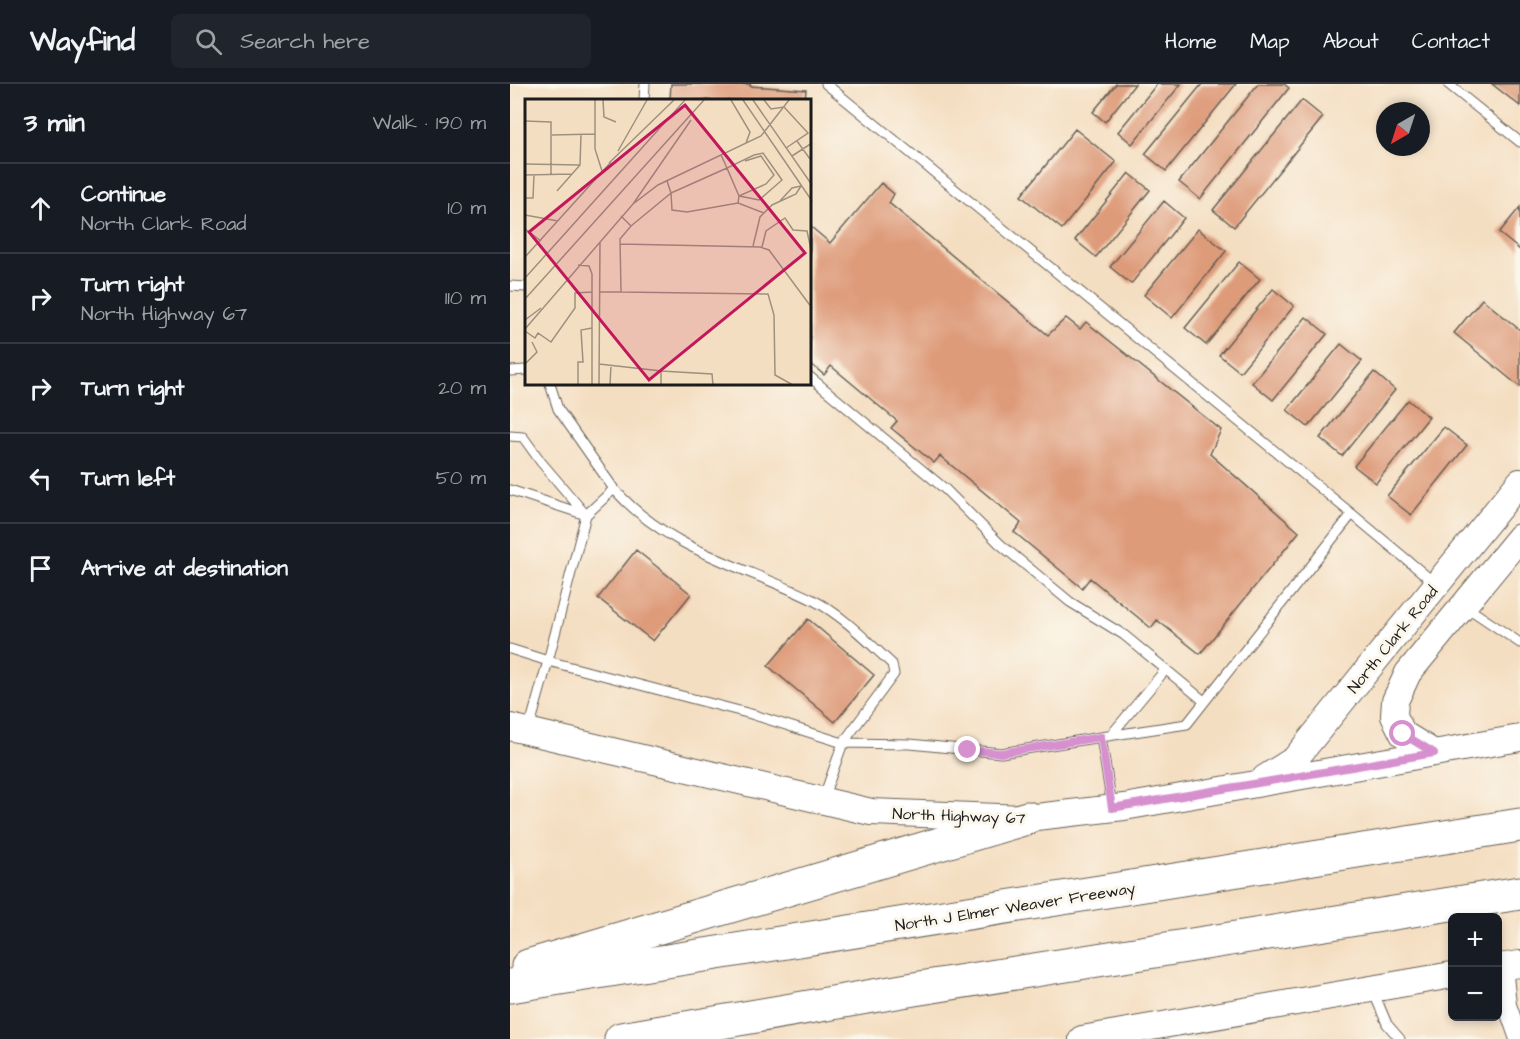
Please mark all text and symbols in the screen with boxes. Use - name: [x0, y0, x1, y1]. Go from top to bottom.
- search box: [171, 14, 591, 68]
- text: Wayfind: [30, 22, 135, 61]
- icon: search: [192, 25, 225, 58]
- text: Search here: [240, 26, 370, 57]
- text: Home: [1165, 27, 1217, 56]
- text: Map: [1250, 27, 1290, 56]
- text: About: [1323, 27, 1379, 56]
- text: Contact: [1412, 27, 1490, 56]
- inset map: [525, 99, 812, 386]
- north arrow: [1376, 102, 1430, 156]
- text: 3 min: [24, 105, 85, 141]
- text: Walk · 190 m: [373, 109, 486, 137]
- text: Continue: [81, 179, 166, 210]
- icon: ahead: [24, 192, 57, 225]
- text: 10 m: [447, 194, 486, 222]
- text: North Clark Road: [81, 210, 247, 238]
- text: Turn right: [81, 269, 184, 300]
- icon: right: [24, 282, 57, 315]
- text: 110 m: [445, 284, 486, 312]
- text: North Highway 67: [81, 300, 247, 328]
- icon: right: [24, 372, 57, 405]
- text: Turn right: [81, 373, 184, 404]
- text: 20 m: [438, 374, 486, 402]
- icon: left: [24, 462, 57, 495]
- text: Turn left: [81, 463, 175, 494]
- text: 50 m: [436, 464, 486, 492]
- icon: arrive: [24, 552, 57, 585]
- text: Arrive at destination: [81, 553, 288, 584]
- street label: North Clark Road: [1343, 581, 1443, 698]
- route start: [1389, 720, 1415, 746]
- route end: [954, 736, 980, 762]
- street label: North Highway 67: [892, 803, 1026, 830]
- street label: North J Elmer Weaver Freeway: [893, 877, 1137, 938]
- map controls: [1448, 913, 1502, 1021]
- button: +: [1448, 913, 1502, 967]
- button: −: [1448, 967, 1502, 1021]

